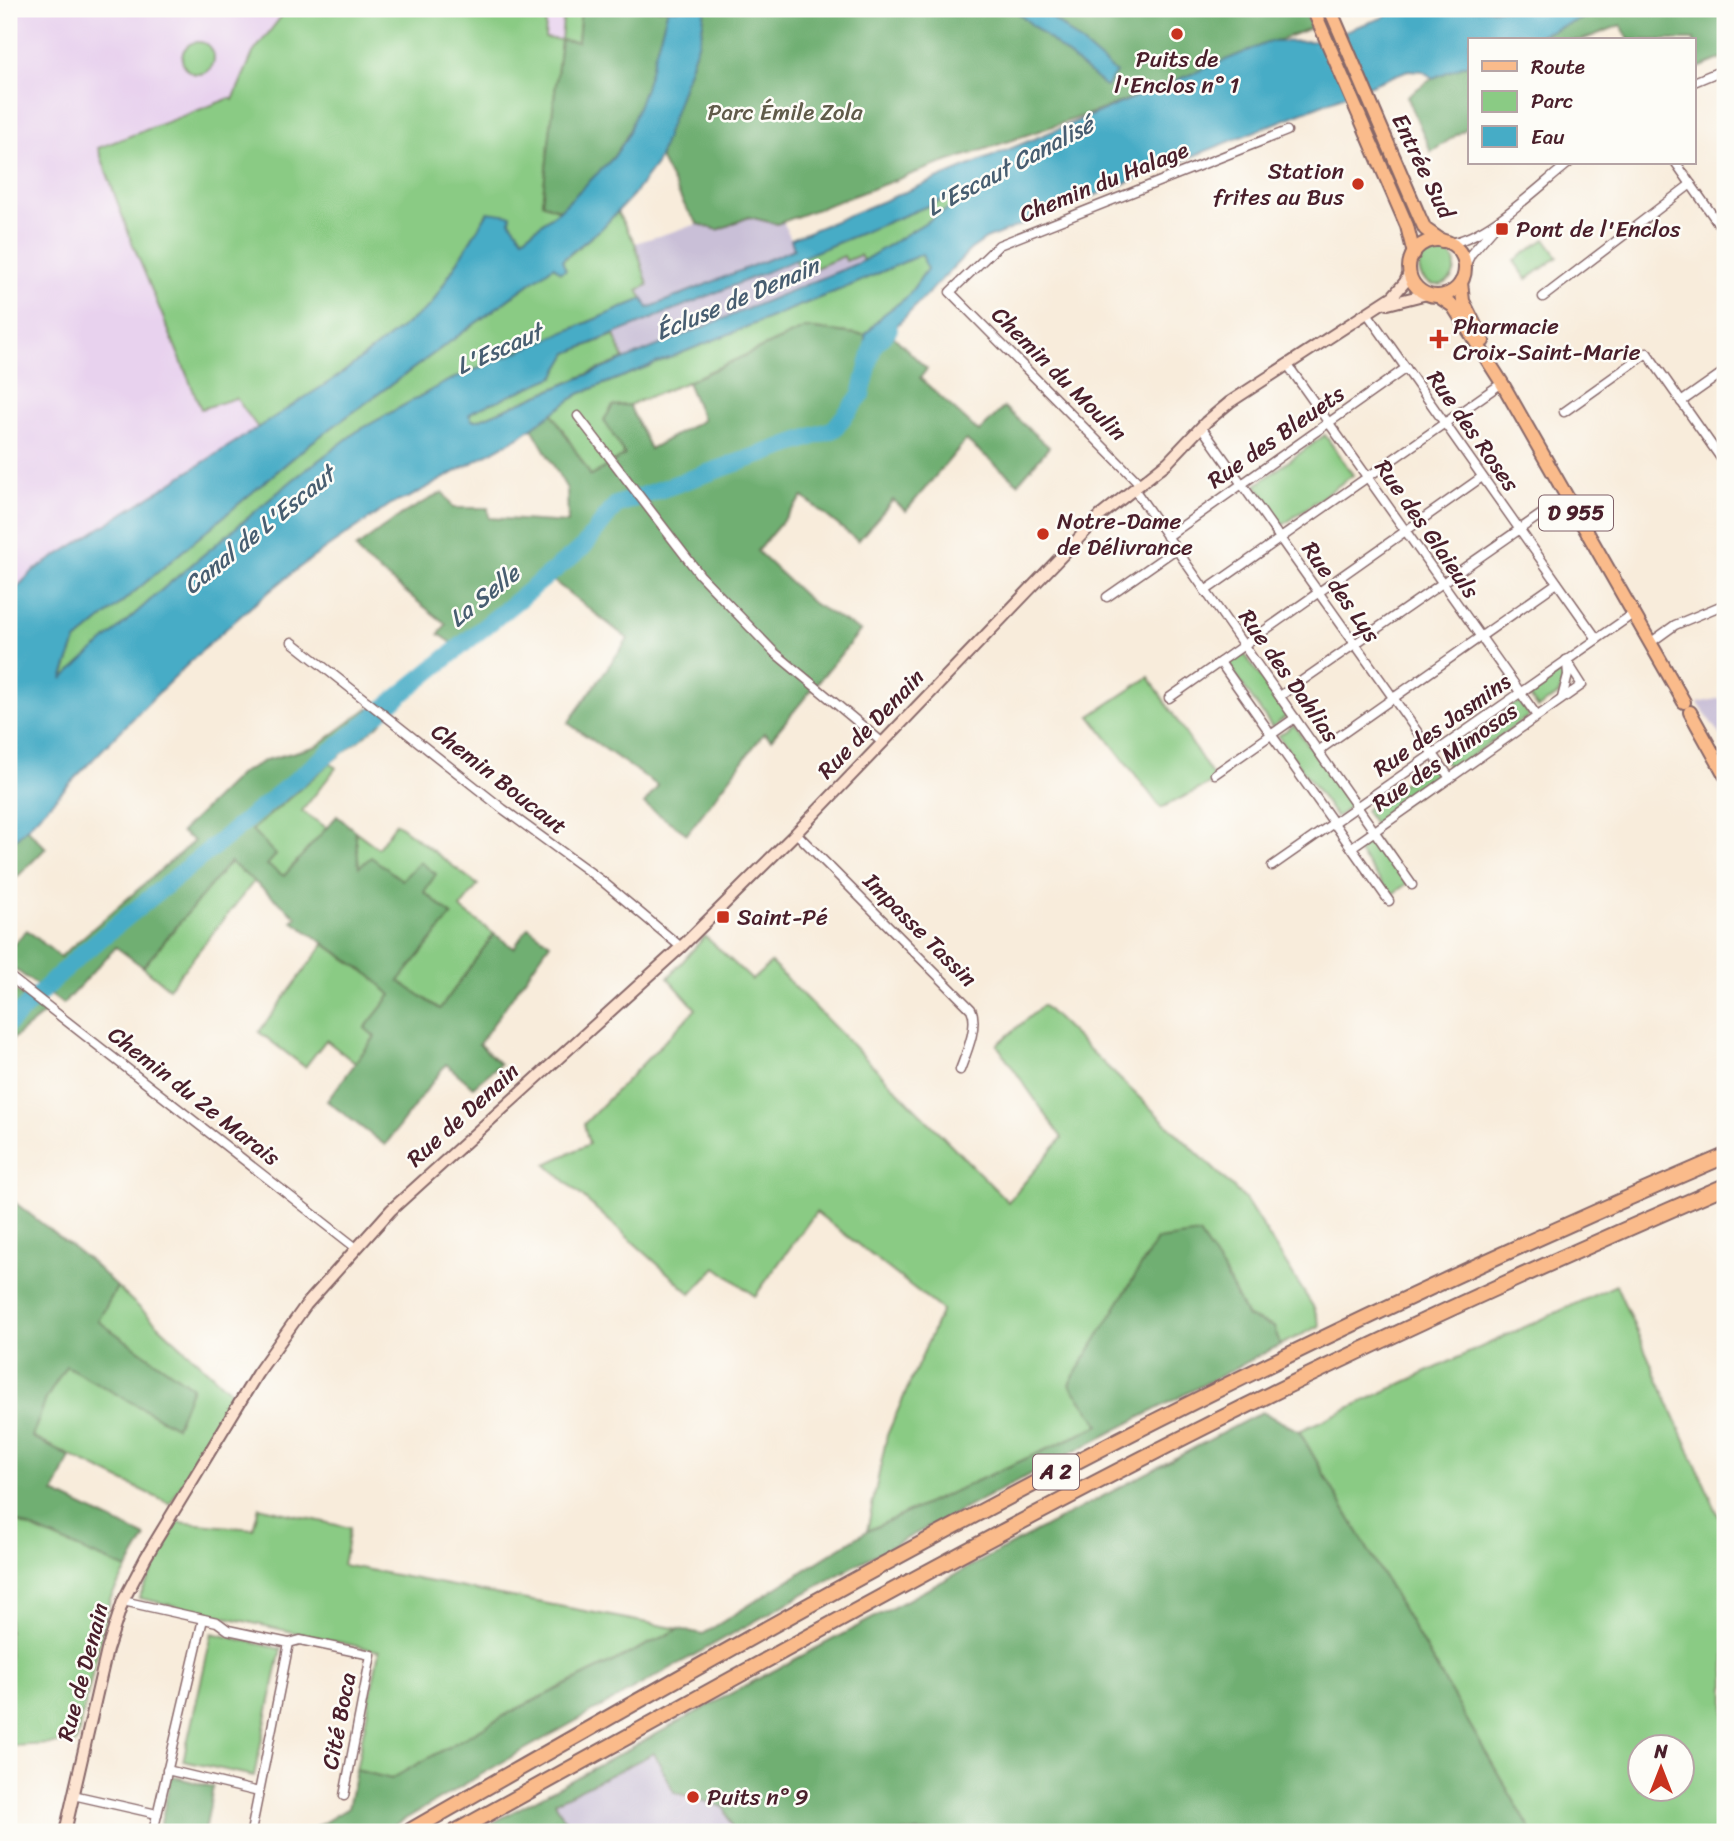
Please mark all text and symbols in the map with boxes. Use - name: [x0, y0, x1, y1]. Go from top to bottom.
- marker: Puits de l'Enclos n° 1: [1169, 26, 1185, 42]
- legend: [1468, 38, 1696, 164]
- place label: Puits de l'Enclos n° 1: [1115, 39, 1240, 106]
- text: Route: [1531, 48, 1585, 86]
- text: Parc: [1531, 82, 1573, 120]
- park label: Parc Émile Zola: [707, 92, 863, 133]
- water label: L'Escaut Canalisé: [919, 102, 1105, 228]
- street label: Entrée Sud: [1380, 106, 1467, 228]
- text: Eau: [1531, 118, 1565, 156]
- street label: Chemin du Halage: [1013, 129, 1195, 235]
- place label: Station frites au Bus: [1213, 151, 1344, 218]
- marker: Station frites au Bus: [1350, 176, 1366, 192]
- place label: Pont de l'Enclos: [1516, 209, 1681, 250]
- marker: Pont de l'Enclos: [1494, 221, 1510, 237]
- water label: Écluse de Denain: [648, 244, 829, 353]
- street label: Chemin du Moulin: [981, 296, 1137, 452]
- place label: Pharmacie Croix-Saint-Marie: [1453, 306, 1641, 373]
- water label: L'Escaut: [449, 310, 553, 387]
- marker: Pharmacie Croix-Saint-Marie: [1431, 331, 1447, 347]
- street label: Rue des Roses: [1416, 361, 1531, 501]
- street label: Rue des Bleuets: [1198, 374, 1354, 500]
- street label: Rue des Glaieuls: [1363, 450, 1491, 608]
- water label: Canal de L'Escaut: [173, 452, 348, 605]
- road number: D 955: [1539, 496, 1613, 530]
- place label: Notre-Dame de Délivrance: [1057, 501, 1193, 568]
- marker: Notre-Dame de Délivrance: [1035, 526, 1051, 542]
- street label: Rue des Lys: [1291, 532, 1392, 652]
- water label: La Selle: [439, 552, 531, 638]
- street label: Rue des Dahlias: [1227, 600, 1351, 752]
- street label: Rue de Denain: [807, 658, 935, 789]
- street label: Rue des Jasmins: [1364, 662, 1520, 788]
- street label: Rue des Mimosas: [1363, 691, 1527, 823]
- street label: Chemin Boucaut: [422, 712, 576, 846]
- street label: Impasse Tassin: [852, 862, 987, 997]
- place label: Saint-Pé: [737, 897, 828, 938]
- marker: Saint-Pé: [715, 909, 731, 925]
- street label: Chemin du 2e Marais: [98, 1015, 290, 1177]
- street label: Rue de Denain: [397, 1052, 530, 1178]
- road number: A 2: [1033, 1454, 1079, 1490]
- street label: Rue de Denain: [45, 1598, 121, 1746]
- street label: Cité Boca: [310, 1669, 369, 1773]
- north arrow: [1626, 1732, 1696, 1802]
- text: N: [1653, 1735, 1668, 1768]
- place label: Puits n° 9: [707, 1777, 809, 1818]
- marker: Puits n° 9: [685, 1789, 701, 1805]

